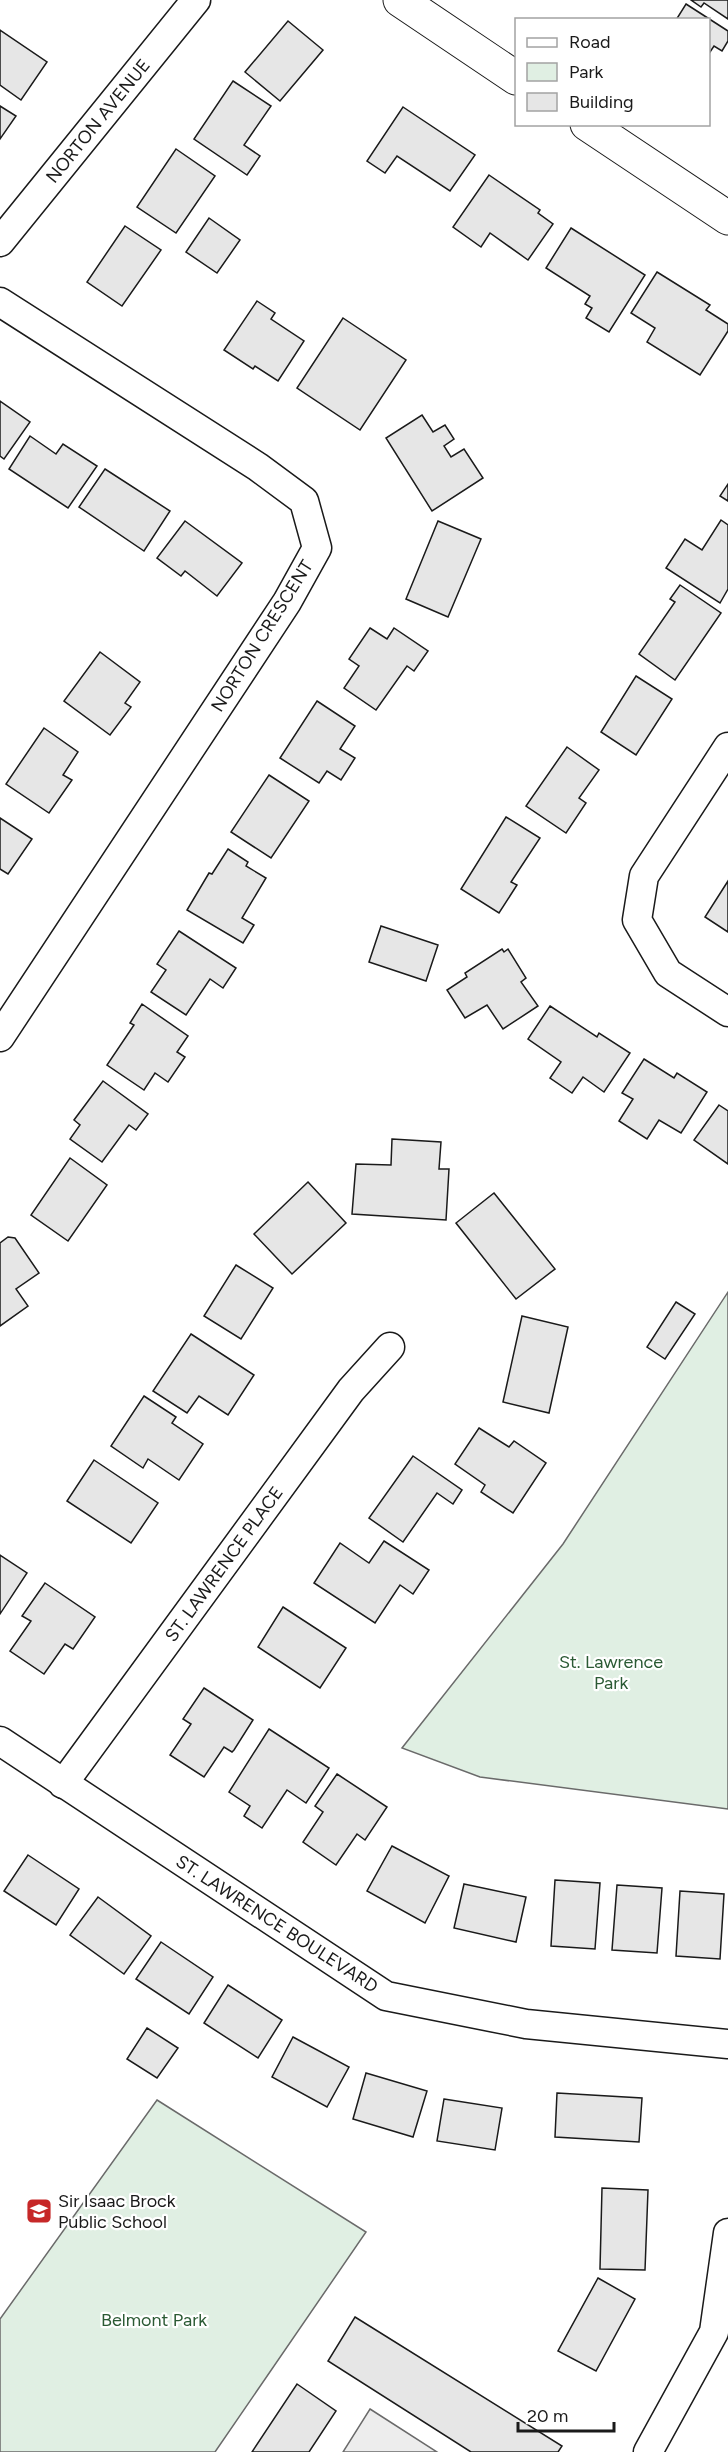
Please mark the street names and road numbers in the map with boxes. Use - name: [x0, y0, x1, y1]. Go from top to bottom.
- street label: NORTON AVENUE: [41, 55, 155, 187]
- street label: NORTON CRESCENT: [206, 556, 318, 716]
- street label: ST. LAWRENCE PLACE: [160, 1482, 288, 1646]
- street label: ST. LAWRENCE BOULEVARD: [172, 1850, 382, 1998]

